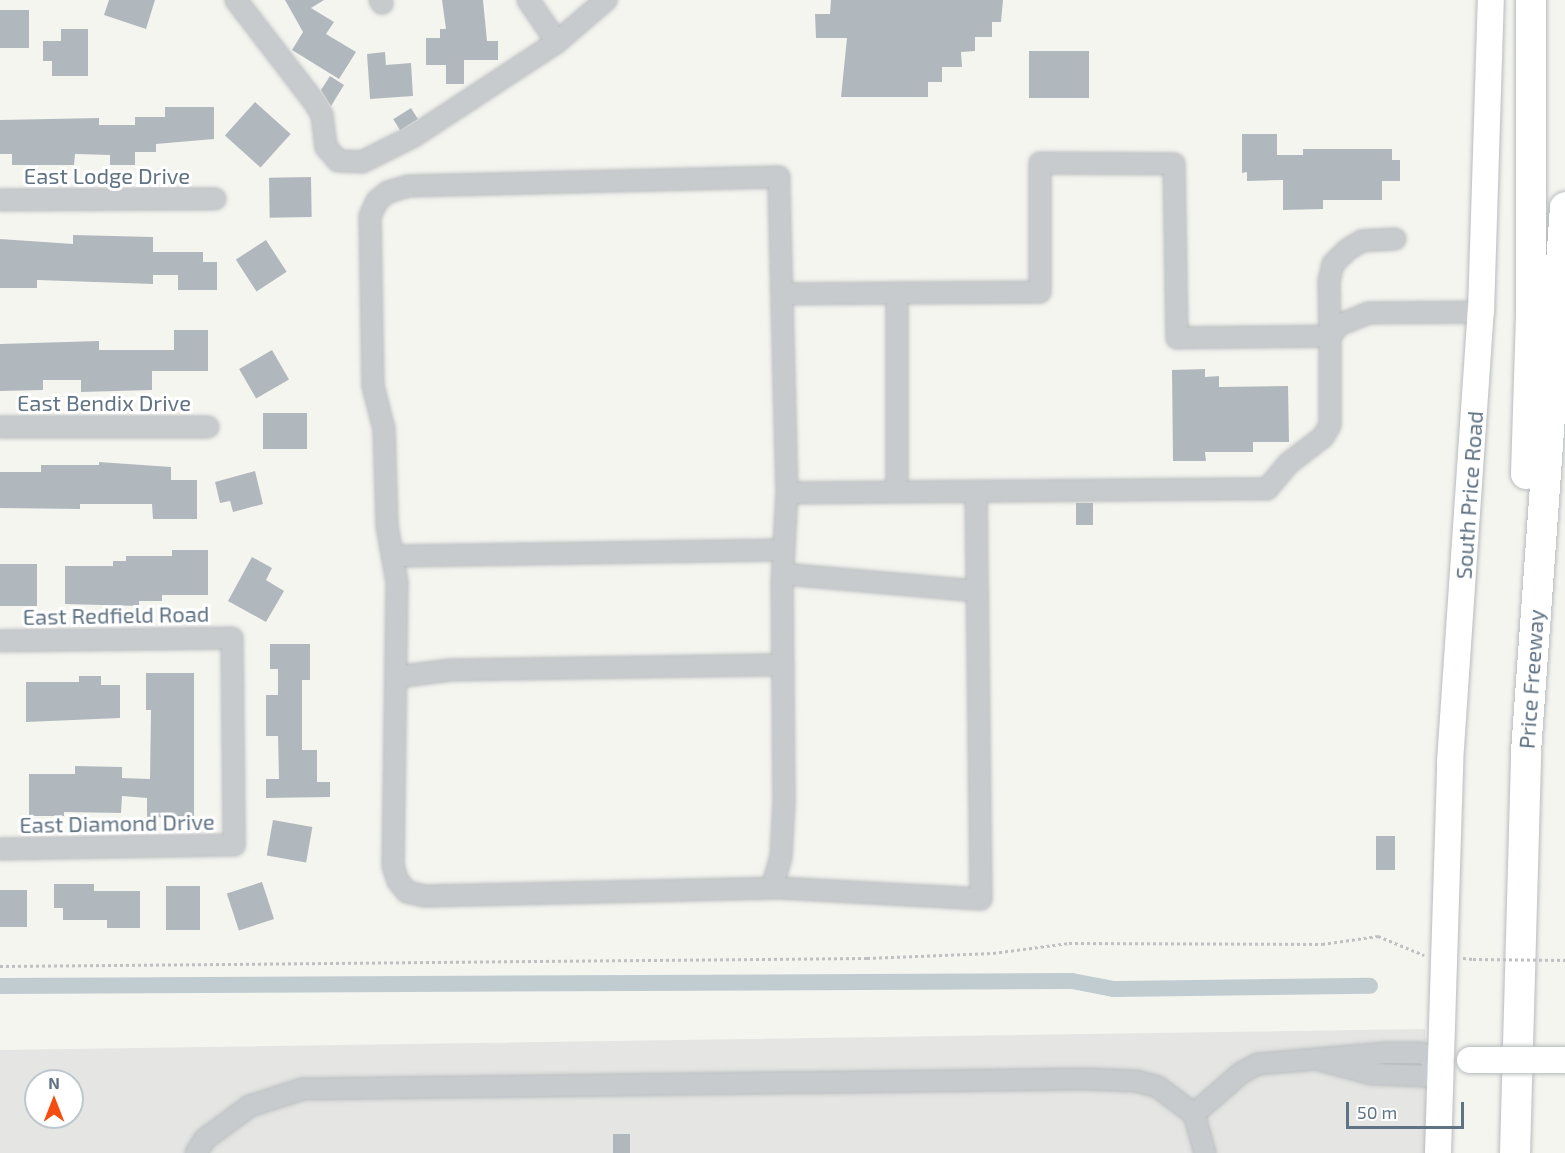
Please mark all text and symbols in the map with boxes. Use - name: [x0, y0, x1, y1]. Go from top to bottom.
- street label: East Lodge Drive: [24, 163, 190, 189]
- street label: East Bendix Drive: [17, 390, 191, 416]
- street label: South Price Road: [1450, 410, 1488, 580]
- street label: East Redfield Road: [22, 600, 210, 630]
- street label: Price Freeway: [1513, 608, 1549, 750]
- street label: East Diamond Drive: [19, 808, 215, 838]
- north arrow: [24, 1069, 84, 1129]
- text: N: [48, 1073, 60, 1092]
- scale bar: [1349, 1090, 1468, 1128]
- text: 50 m: [1357, 1101, 1397, 1123]

